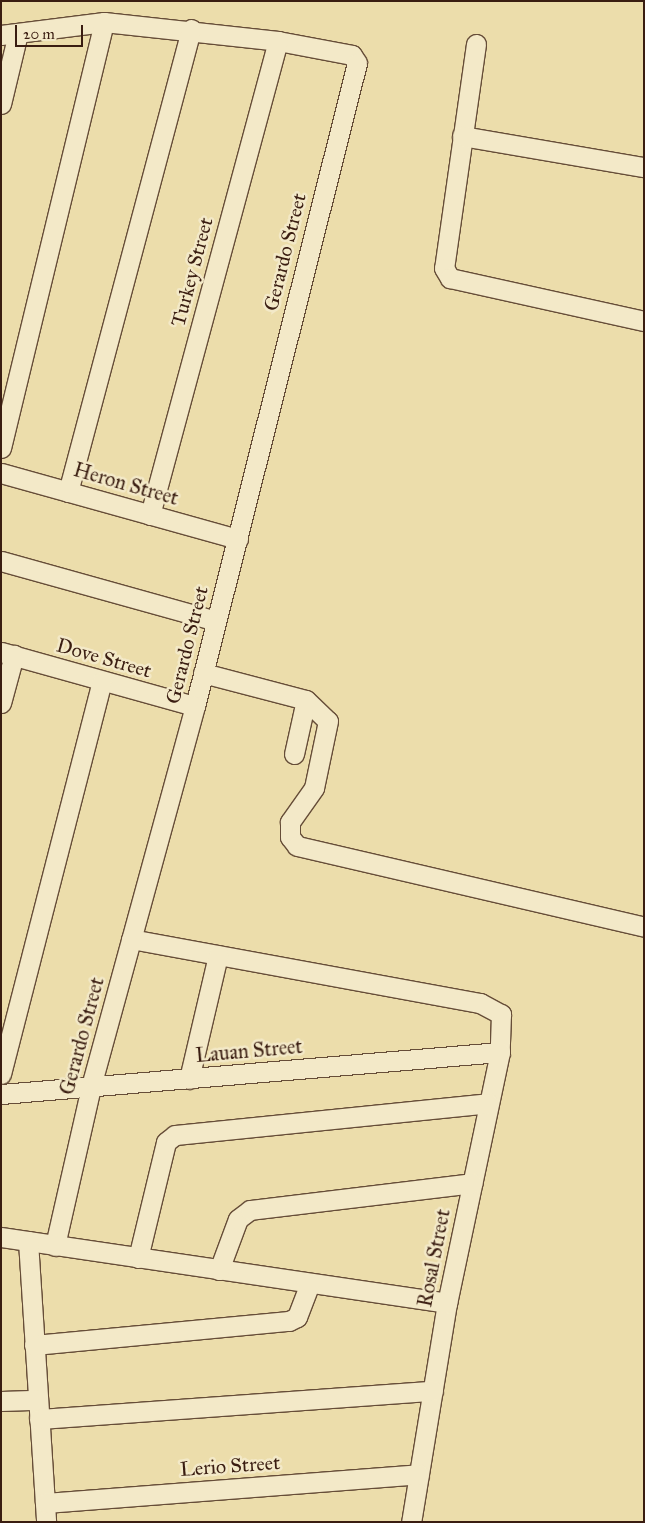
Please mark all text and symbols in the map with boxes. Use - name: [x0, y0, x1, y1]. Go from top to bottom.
- scale bar: [18, 15, 85, 47]
- text: 20 m: [23, 25, 55, 43]
- street label: Gerardo Street: [259, 191, 311, 313]
- street label: Turkey Street: [166, 215, 218, 329]
- street label: Heron Street: [71, 458, 181, 510]
- street label: Gerardo Street: [161, 584, 213, 706]
- street label: Dove Street: [54, 633, 154, 683]
- street label: Gerardo Street: [55, 975, 109, 1097]
- street label: Lauan Street: [195, 1034, 303, 1068]
- street label: Rosal Street: [413, 1207, 455, 1309]
- street label: Lerio Street: [179, 1451, 281, 1481]

